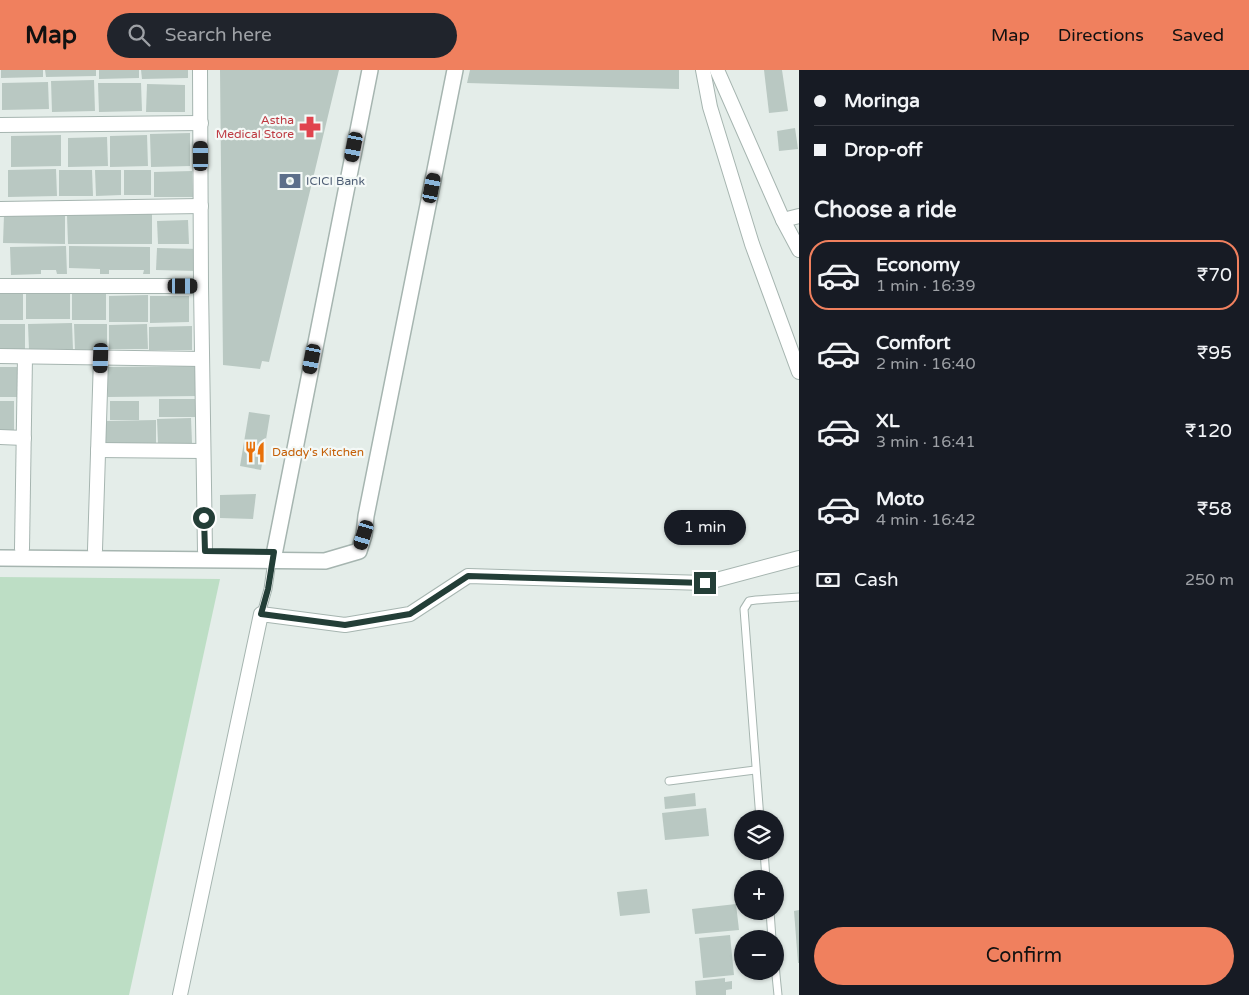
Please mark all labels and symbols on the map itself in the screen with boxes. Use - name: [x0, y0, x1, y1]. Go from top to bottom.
- place label: Astha Medical Store: [216, 113, 294, 141]
- pharmacy icon: Astha Medical Store: [297, 114, 323, 140]
- car: [343, 131, 364, 163]
- car: [193, 141, 208, 171]
- bank icon: ICICI Bank: [277, 168, 303, 194]
- car: [421, 172, 442, 204]
- place label: ICICI Bank: [306, 174, 365, 188]
- car: [168, 279, 198, 294]
- car: [92, 343, 109, 373]
- car: [301, 343, 322, 375]
- restaurant icon: Daddy's Kitchen: [242, 439, 268, 465]
- place label: Daddy's Kitchen: [272, 445, 364, 459]
- route start: [193, 507, 215, 529]
- callout: 1 min: [664, 510, 746, 546]
- car: [352, 518, 375, 552]
- route end: [694, 572, 716, 594]

